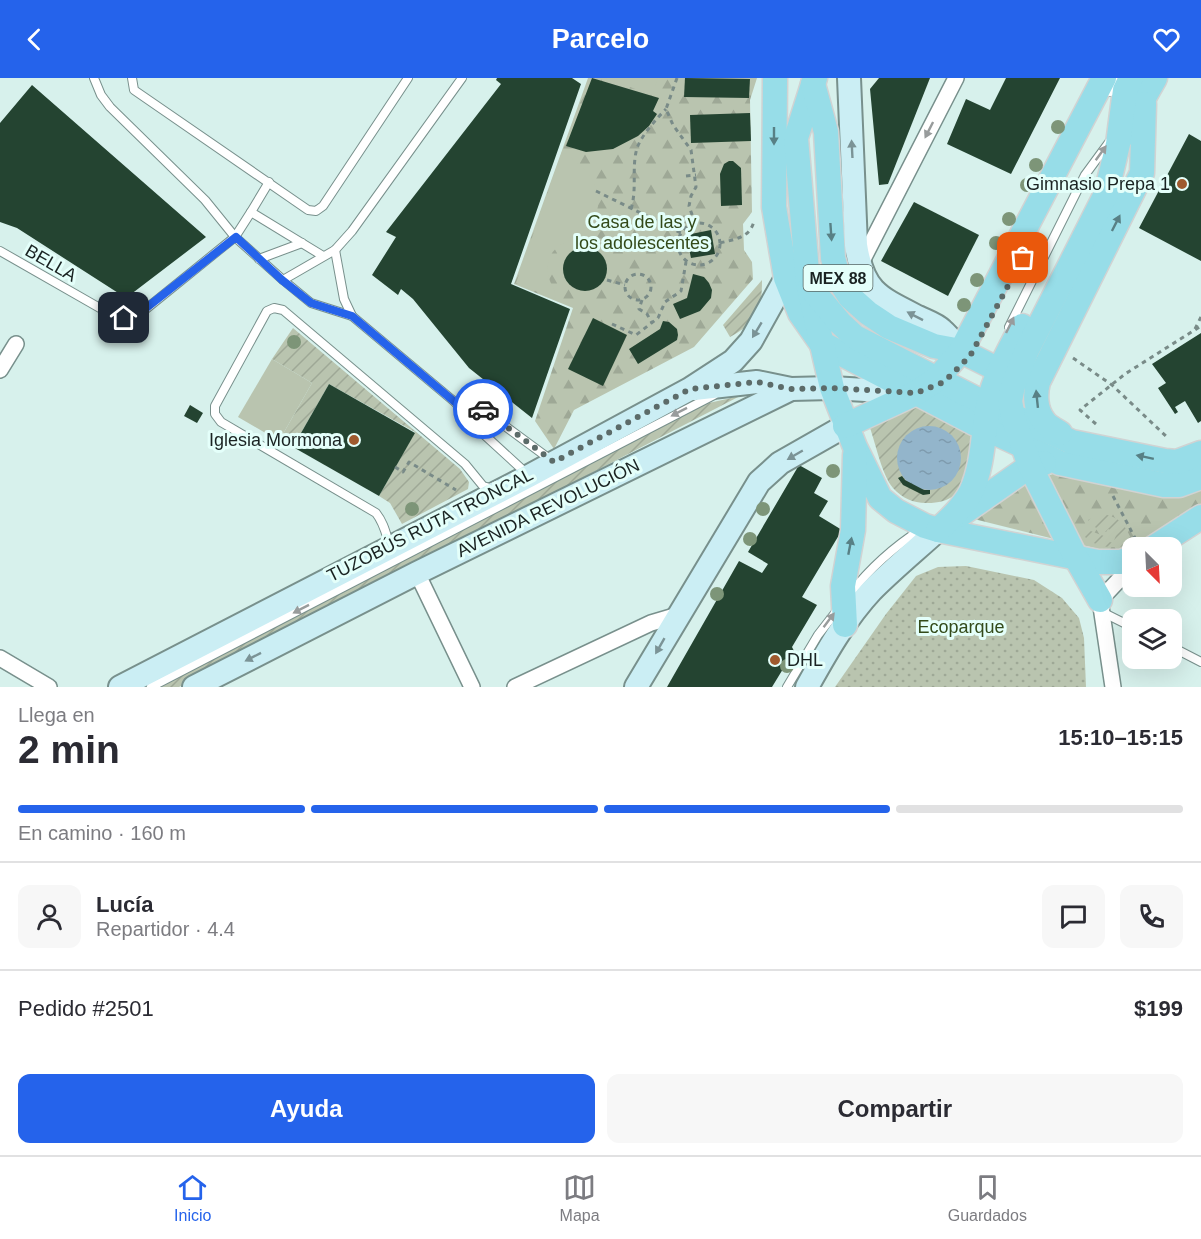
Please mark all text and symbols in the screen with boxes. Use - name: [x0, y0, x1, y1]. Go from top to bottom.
- icon: back: [18, 23, 51, 56]
- icon: heart: [1150, 23, 1183, 56]
- text: Parcelo: [552, 24, 649, 54]
- one-way arrow: [924, 122, 934, 139]
- one-way arrow: [770, 127, 779, 146]
- one-way arrow: [848, 139, 857, 158]
- one-way arrow: [1095, 145, 1107, 161]
- place label: Gimnasio Prepa 1: [1026, 174, 1170, 194]
- marker: Gimnasio Prepa 1: [1175, 177, 1189, 191]
- park label: Casa de las y los adolescentes: [575, 212, 709, 253]
- one-way arrow: [1112, 214, 1121, 231]
- one-way arrow: [826, 222, 836, 241]
- pin: [997, 232, 1048, 283]
- street label: BELLA: [22, 240, 80, 286]
- icon: bag: [1006, 241, 1039, 274]
- road number: MEX 88: [804, 265, 872, 291]
- pin: [98, 292, 149, 343]
- icon: home: [107, 301, 140, 334]
- one-way arrow: [907, 311, 924, 320]
- one-way arrow: [1005, 316, 1015, 333]
- one-way arrow: [752, 322, 763, 338]
- courier: [453, 379, 513, 439]
- one-way arrow: [1032, 389, 1042, 408]
- icon: car: [467, 393, 500, 426]
- one-way arrow: [671, 407, 688, 417]
- place label: Iglesia Mormona: [209, 430, 343, 450]
- marker: Iglesia Mormona: [347, 433, 361, 447]
- one-way arrow: [786, 450, 803, 460]
- one-way arrow: [1136, 452, 1154, 462]
- street label: AVENIDA REVOLUCIÓN: [453, 454, 643, 561]
- street label: TUZOBÚS RUTA TRONCAL: [323, 463, 536, 586]
- one-way arrow: [846, 537, 855, 556]
- north arrow: [1122, 537, 1182, 597]
- map controls: [1122, 537, 1182, 669]
- one-way arrow: [293, 604, 310, 614]
- button: layers: [1122, 609, 1182, 669]
- one-way arrow: [823, 613, 835, 628]
- park label: Ecoparque: [917, 617, 1005, 637]
- one-way arrow: [654, 638, 665, 654]
- place label: DHL: [787, 650, 823, 670]
- one-way arrow: [245, 652, 262, 661]
- marker: DHL: [768, 653, 782, 667]
- text: Llega en: [18, 704, 95, 726]
- text: 15:10–15:15: [1058, 725, 1183, 750]
- text: 2 min: [18, 728, 120, 771]
- text: En camino · 160 m: [18, 822, 186, 844]
- button: person: [18, 885, 81, 948]
- button: chat: [1042, 885, 1105, 948]
- button: phone: [1120, 885, 1183, 948]
- text: Lucía: [96, 892, 153, 917]
- text: Repartidor · 4.4: [96, 918, 235, 940]
- text: Pedido #2501: [18, 996, 154, 1021]
- text: $199: [1134, 996, 1183, 1021]
- button: Ayuda: [18, 1074, 595, 1143]
- button: Compartir: [607, 1074, 1183, 1143]
- tab: Inicio: [174, 1171, 211, 1225]
- tab: Mapa: [560, 1171, 600, 1225]
- tab: Guardados: [948, 1171, 1027, 1225]

